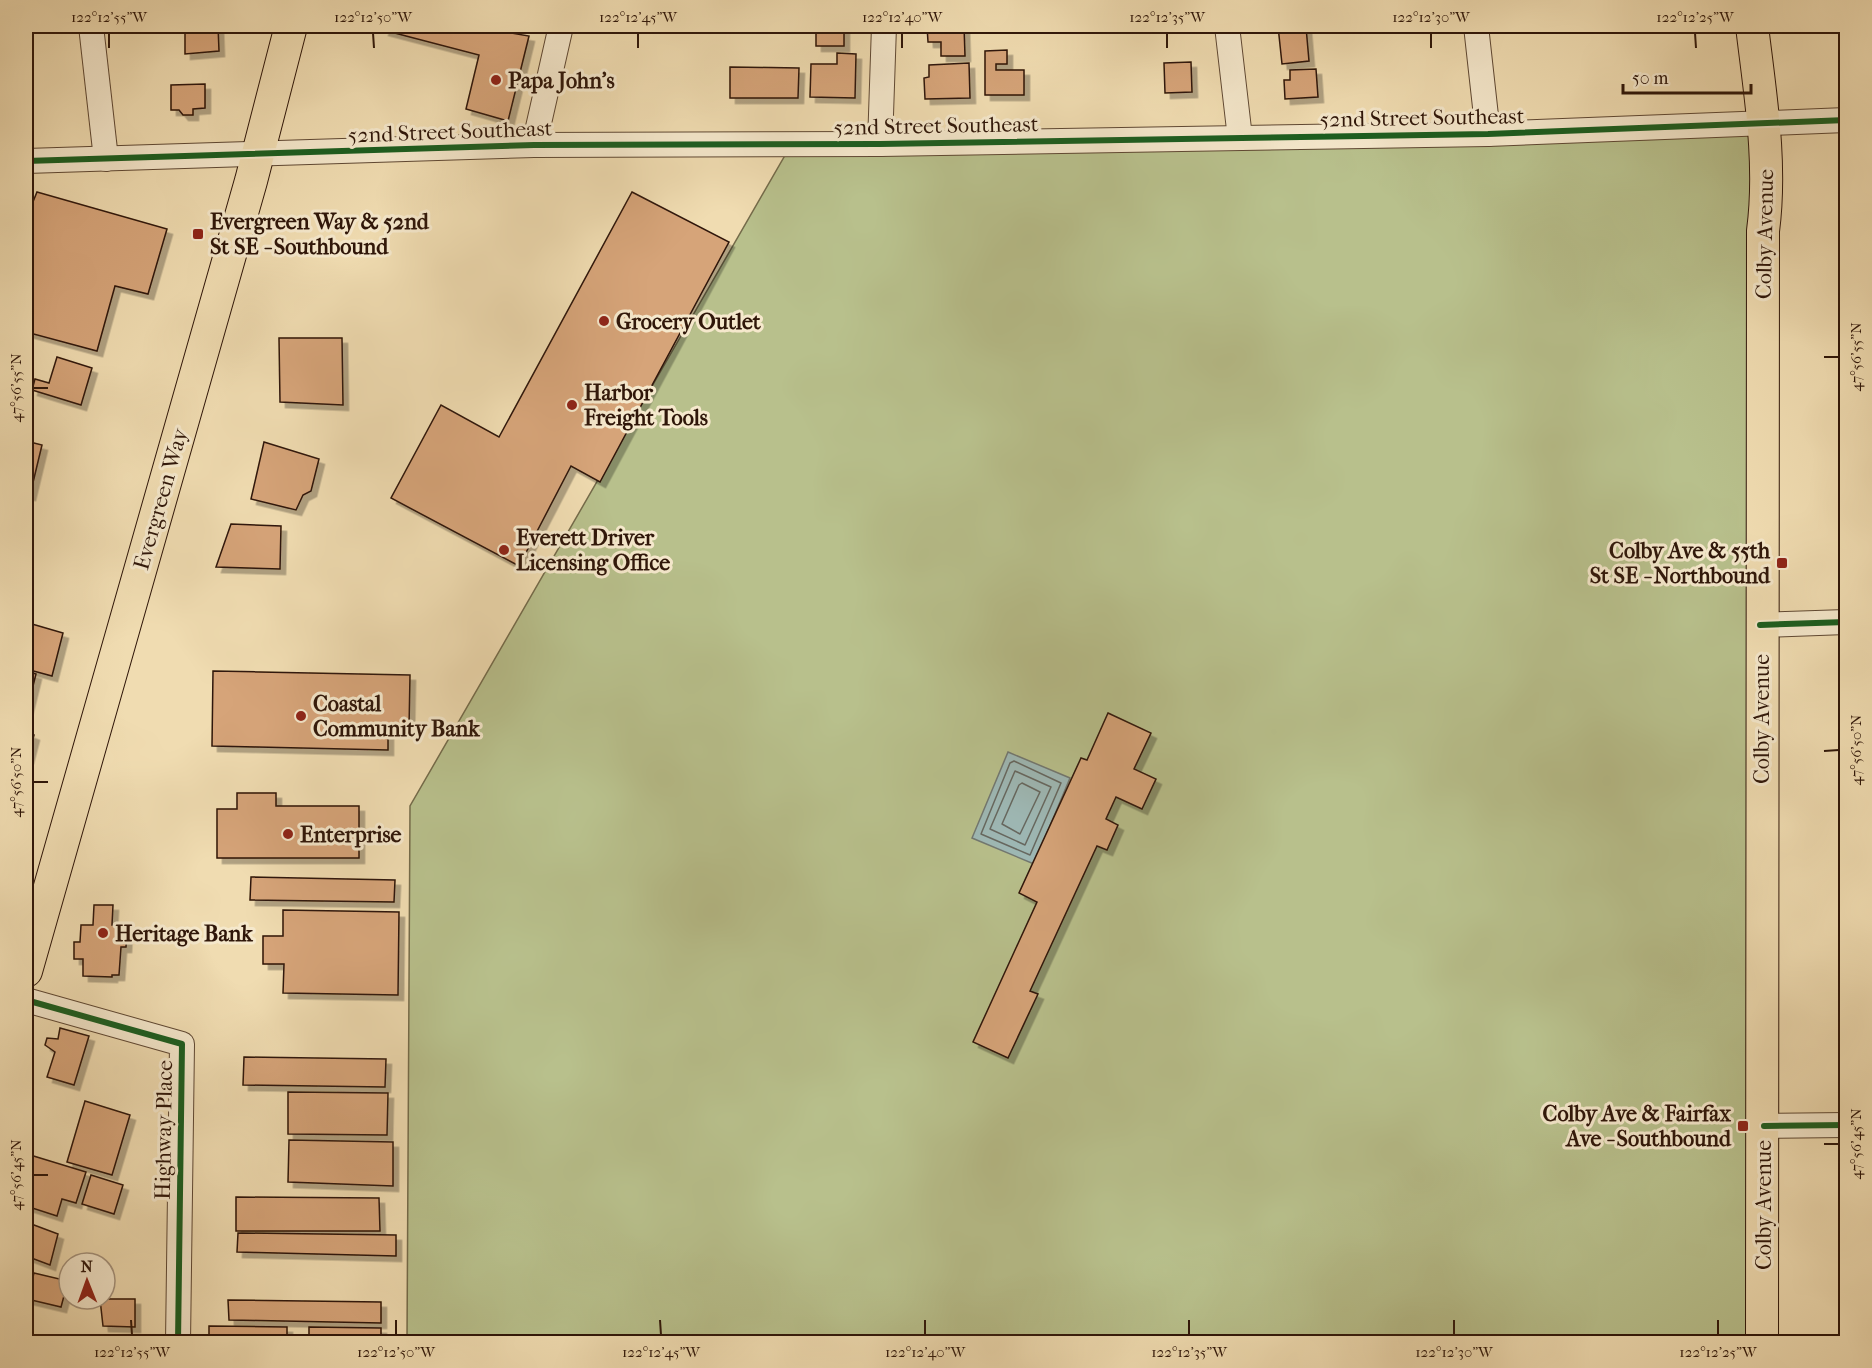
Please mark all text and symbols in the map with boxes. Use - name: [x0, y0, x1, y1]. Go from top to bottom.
- text: 122°12'55"W: [71, 8, 148, 26]
- text: 122°12'50"W: [334, 8, 413, 26]
- text: 122°12'45"W: [599, 8, 678, 26]
- text: 122°12'40"W: [862, 8, 943, 26]
- text: 122°12'35"W: [1129, 8, 1206, 26]
- text: 122°12'30"W: [1392, 8, 1471, 26]
- text: 122°12'25"W: [1656, 8, 1735, 26]
- scale bar: [1623, 57, 1750, 95]
- place label: Papa John's: [508, 68, 615, 94]
- text: 50 m: [1632, 68, 1669, 89]
- marker: Papa John's: [489, 73, 503, 87]
- street label: 52nd Street Southeast: [1319, 103, 1525, 133]
- street label: 52nd Street Southeast: [833, 111, 1039, 141]
- street label: 52nd Street Southeast: [347, 115, 553, 149]
- street label: Colby Avenue: [1751, 169, 1779, 299]
- place label: Evergreen Way & 52nd St SE - Southbound: [210, 209, 430, 260]
- marker: Evergreen Way & 52nd St SE - Southbound: [191, 227, 205, 241]
- place label: Grocery Outlet: [616, 309, 762, 335]
- marker: Grocery Outlet: [597, 314, 611, 328]
- text: 47°56'55"N: [1847, 322, 1865, 392]
- text: 47°56'55"N: [7, 353, 25, 423]
- place label: Harbor Freight Tools: [583, 380, 708, 431]
- marker: Harbor Freight Tools: [565, 398, 579, 412]
- street label: Evergreen Way: [128, 424, 194, 573]
- place label: Everett Driver Licensing Office: [516, 525, 670, 576]
- place label: Colby Ave & 55th St SE - Northbound: [1590, 538, 1771, 589]
- marker: Everett Driver Licensing Office: [497, 543, 511, 557]
- marker: Colby Ave & 55th St SE - Northbound: [1775, 556, 1789, 570]
- street label: Colby Avenue: [1749, 654, 1775, 784]
- place label: Coastal Community Bank: [313, 691, 480, 742]
- marker: Coastal Community Bank: [294, 709, 308, 723]
- text: 47°56'50"N: [1847, 714, 1865, 785]
- text: 47°56'50"N: [7, 746, 25, 817]
- place label: Enterprise: [300, 822, 402, 848]
- marker: Enterprise: [281, 827, 295, 841]
- place label: Heritage Bank: [115, 921, 253, 947]
- marker: Heritage Bank: [96, 926, 110, 940]
- street label: Highway Place: [150, 1060, 178, 1200]
- place label: Colby Ave & Fairfax Ave - Southbound: [1543, 1101, 1732, 1152]
- text: 47°56'45"N: [1847, 1108, 1865, 1180]
- marker: Colby Ave & Fairfax Ave - Southbound: [1736, 1119, 1750, 1133]
- text: 47°56'45"N: [7, 1139, 25, 1211]
- street label: Colby Avenue: [1751, 1140, 1777, 1270]
- north arrow: [57, 1251, 117, 1311]
- text: N: [81, 1257, 94, 1276]
- text: 122°12'55"W: [94, 1343, 171, 1361]
- text: 122°12'50"W: [357, 1343, 436, 1361]
- text: 122°12'45"W: [622, 1343, 701, 1361]
- text: 122°12'40"W: [885, 1343, 966, 1361]
- text: 122°12'35"W: [1151, 1343, 1228, 1361]
- text: 122°12'30"W: [1415, 1343, 1494, 1361]
- text: 122°12'25"W: [1679, 1343, 1758, 1361]

